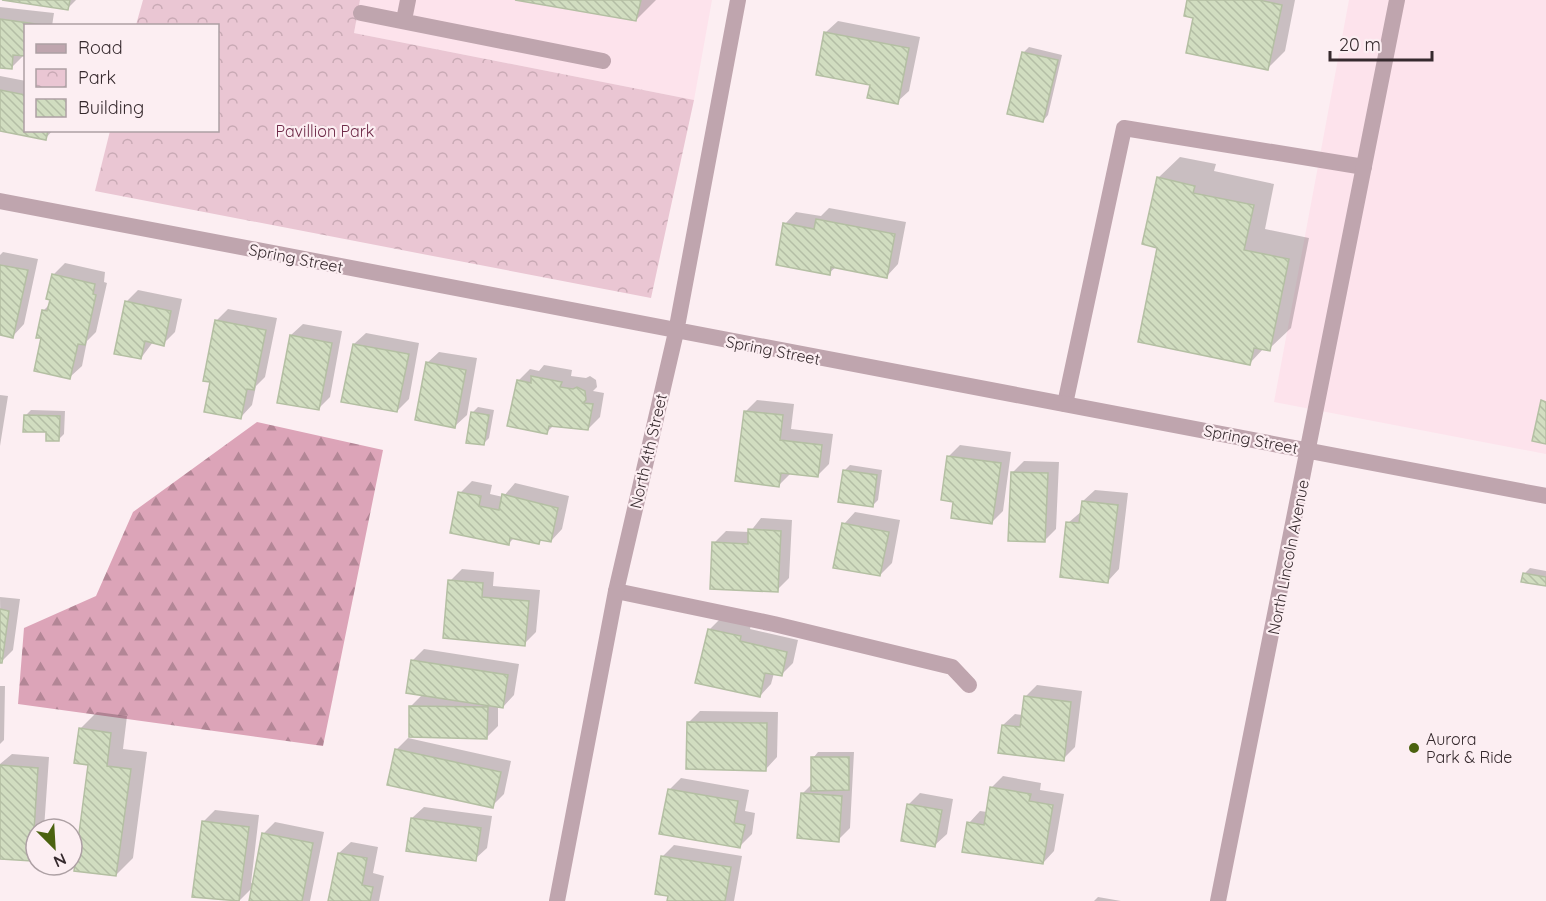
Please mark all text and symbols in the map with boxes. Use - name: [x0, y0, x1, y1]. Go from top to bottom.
- legend: [24, 24, 219, 132]
- scale bar: [1330, 24, 1432, 62]
- text: 20 m: [1339, 33, 1381, 56]
- text: Road: [78, 36, 123, 59]
- text: Park: [78, 66, 116, 89]
- text: Building: [78, 96, 144, 119]
- park label: Pavillion Park: [276, 121, 374, 141]
- street label: Spring Street: [247, 239, 345, 277]
- street label: Spring Street: [724, 331, 822, 369]
- street label: North 4th Street: [625, 392, 671, 510]
- street label: Spring Street: [1202, 420, 1300, 458]
- street label: North Lincoln Avenue: [1263, 478, 1313, 636]
- place label: Aurora Park & Ride: [1426, 729, 1512, 767]
- marker: Aurora Park & Ride: [1407, 741, 1421, 755]
- north arrow: [24, 817, 84, 877]
- text: N: [51, 849, 70, 872]

